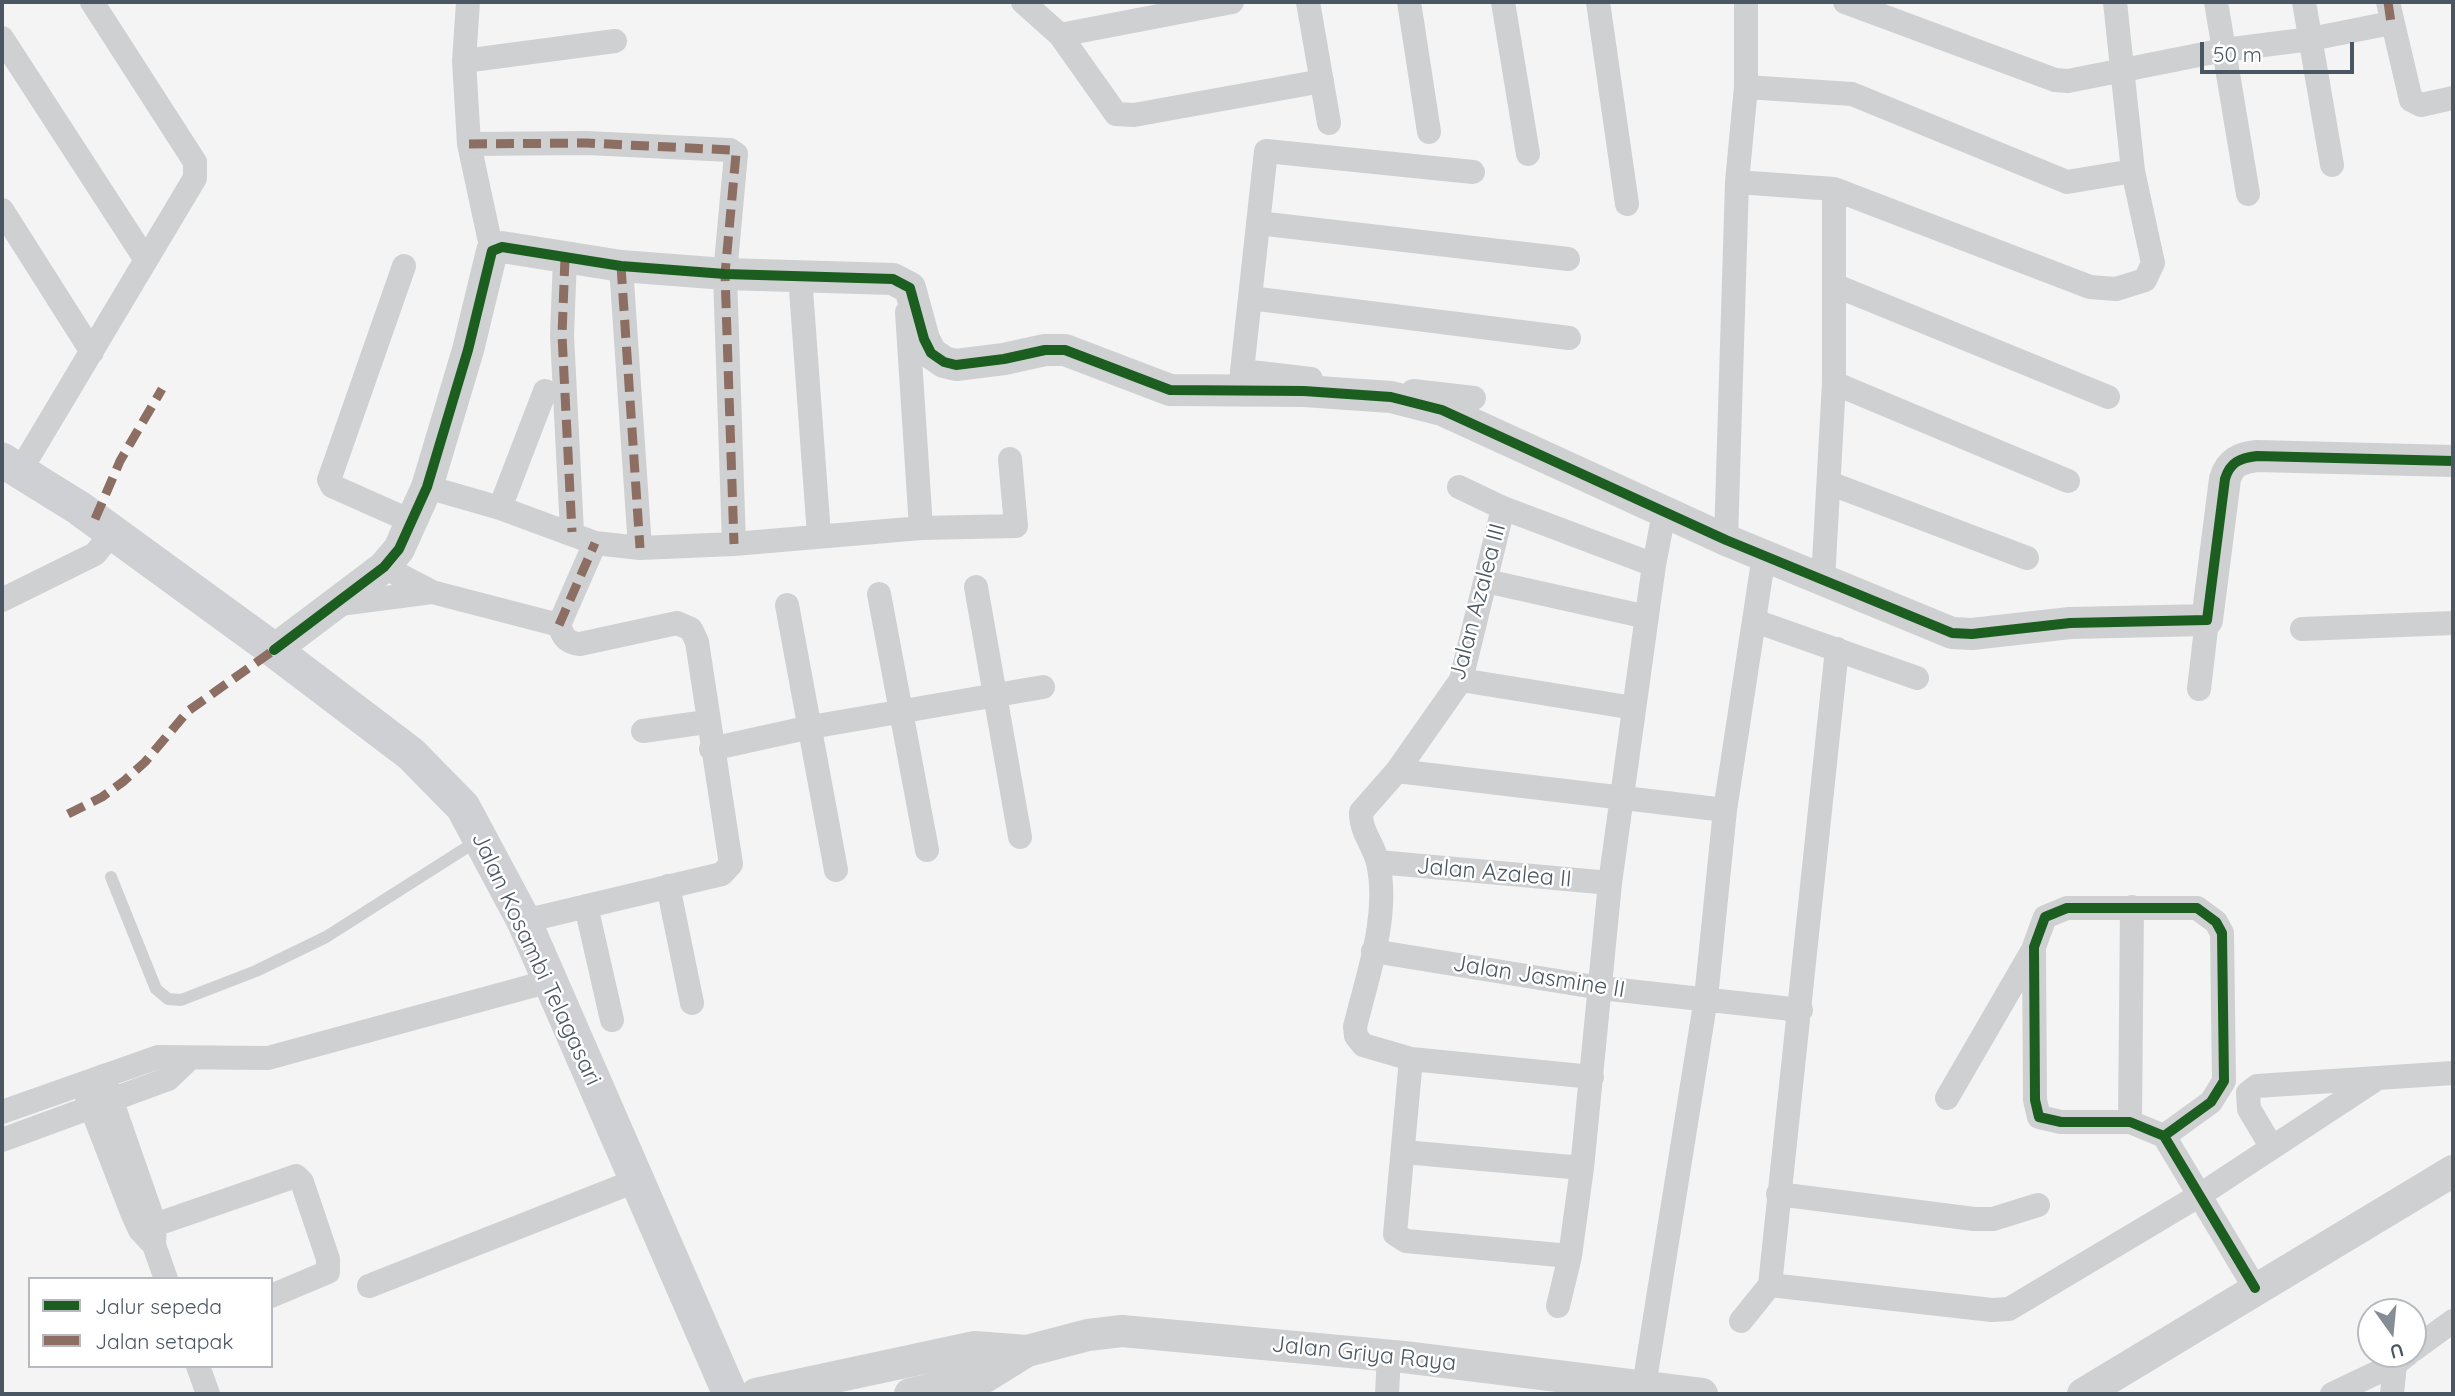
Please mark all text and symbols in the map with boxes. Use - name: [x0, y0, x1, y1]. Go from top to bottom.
- scale bar: [2203, 28, 2357, 72]
- text: 50 m: [2213, 41, 2262, 67]
- street label: Jalan Azalea III: [1444, 521, 1512, 683]
- street label: Jalan Kosambi Telagasari: [465, 828, 607, 1090]
- street label: Jalan Azalea II: [1415, 852, 1573, 894]
- street label: Jalan Jasmine II: [1451, 950, 1627, 1004]
- legend: [28, 1277, 273, 1368]
- text: Jalur sepeda: [95, 1293, 222, 1319]
- north arrow: [2357, 1298, 2427, 1368]
- text: Jalan setapak: [95, 1328, 233, 1354]
- street label: Jalan Griya Raya: [1270, 1331, 1458, 1377]
- text: U: [2387, 1338, 2406, 1365]

